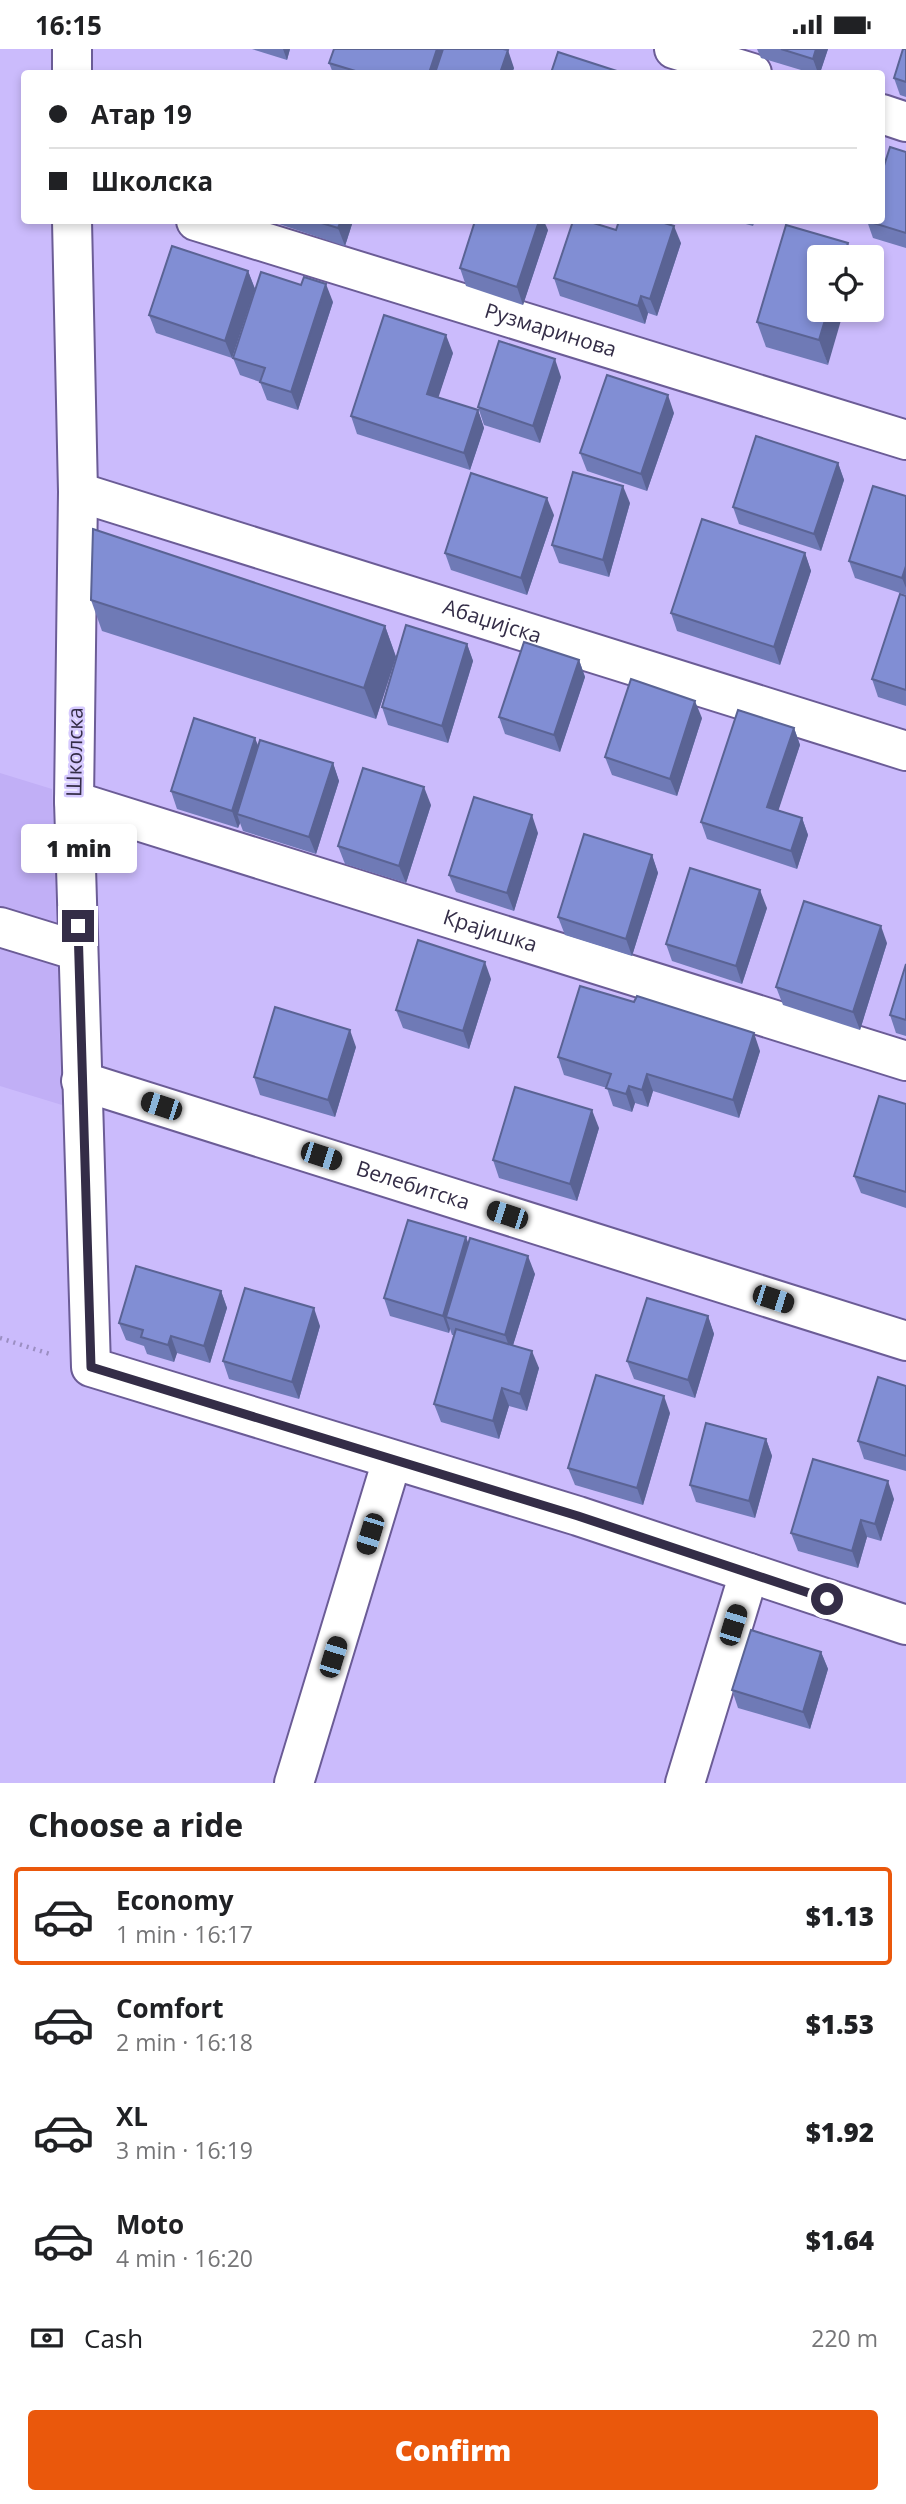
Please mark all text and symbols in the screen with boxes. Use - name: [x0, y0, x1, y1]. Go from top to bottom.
- text: 16:15: [35, 7, 102, 43]
- text: Атар 19: [91, 96, 192, 132]
- text: Школска: [91, 163, 213, 199]
- map controls: [807, 245, 884, 322]
- button: locate: [807, 245, 884, 322]
- street label: Рузмаринова: [482, 296, 620, 363]
- street label: Абаџијска: [440, 592, 545, 649]
- street label: Школска: [59, 707, 89, 797]
- callout: 1 min: [20, 825, 136, 873]
- text: 1 min: [46, 832, 112, 864]
- street label: Крајишка: [440, 902, 541, 958]
- route end: [62, 910, 94, 942]
- car: [138, 1090, 185, 1122]
- car: [298, 1140, 345, 1172]
- street label: Велебитска: [353, 1154, 473, 1216]
- car: [484, 1199, 531, 1231]
- car: [750, 1283, 797, 1315]
- car: [354, 1511, 387, 1557]
- route start: [811, 1583, 843, 1615]
- car: [717, 1602, 750, 1648]
- car: [317, 1634, 350, 1680]
- text: Choose a ride: [28, 1803, 243, 1846]
- text: Economy: [116, 1882, 234, 1918]
- icon: car: [32, 1885, 95, 1948]
- text: $1.13: [806, 1898, 874, 1934]
- text: 1 min · 16:17: [116, 1918, 253, 1950]
- text: Comfort: [116, 1990, 223, 2026]
- icon: car: [32, 1993, 95, 2056]
- text: $1.53: [806, 2006, 874, 2042]
- text: 2 min · 16:18: [116, 2026, 253, 2058]
- text: XL: [116, 2098, 148, 2134]
- icon: car: [32, 2101, 95, 2164]
- text: $1.92: [806, 2114, 874, 2150]
- text: 3 min · 16:19: [116, 2134, 253, 2166]
- text: Moto: [116, 2206, 184, 2242]
- icon: car: [32, 2209, 95, 2272]
- text: $1.64: [806, 2222, 874, 2258]
- text: 4 min · 16:20: [116, 2242, 253, 2274]
- icon: cash: [28, 2319, 66, 2357]
- text: Cash: [84, 2320, 143, 2356]
- text: 220 m: [811, 2322, 878, 2354]
- button: Confirm: [28, 2410, 878, 2490]

